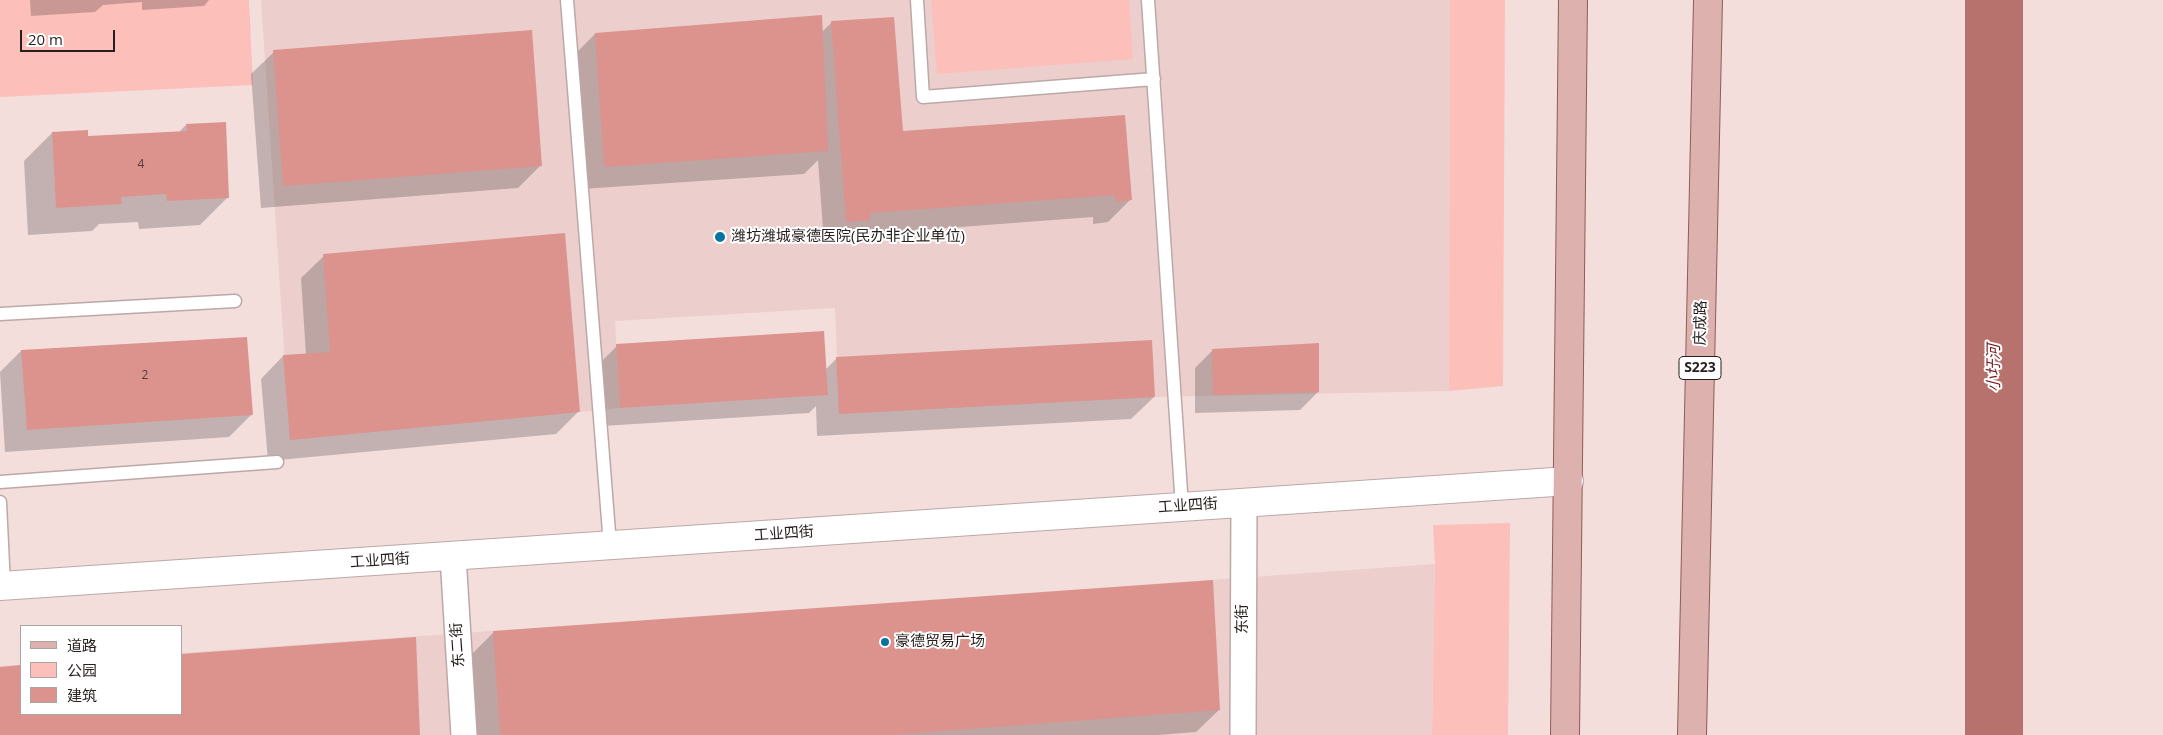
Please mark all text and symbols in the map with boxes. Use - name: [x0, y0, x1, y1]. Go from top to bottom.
- scale bar: [22, 20, 118, 52]
- text: 20 m: [28, 29, 63, 49]
- house number: 4: [138, 158, 144, 172]
- place label: 潍坊潍城豪德医院(民办非企业单位): [731, 228, 965, 246]
- marker: 潍坊潍城豪德医院(民办非企业单位): [713, 230, 727, 244]
- street label: 庆成路: [1692, 300, 1710, 346]
- water label: 小圩河: [1984, 344, 2004, 392]
- road number: S223: [1679, 356, 1721, 379]
- house number: 2: [142, 369, 148, 383]
- street label: 工业四街: [1157, 495, 1219, 517]
- street label: 工业四街: [753, 523, 815, 545]
- street label: 工业四街: [349, 550, 411, 572]
- street label: 东街: [1234, 604, 1252, 634]
- street label: 东二街: [447, 622, 469, 668]
- legend: [20, 625, 182, 715]
- place label: 豪德贸易广场: [895, 633, 985, 651]
- text: 道路: [67, 635, 97, 655]
- marker: 豪德贸易广场: [879, 636, 891, 648]
- text: 公园: [67, 660, 97, 680]
- text: 建筑: [67, 685, 97, 705]

